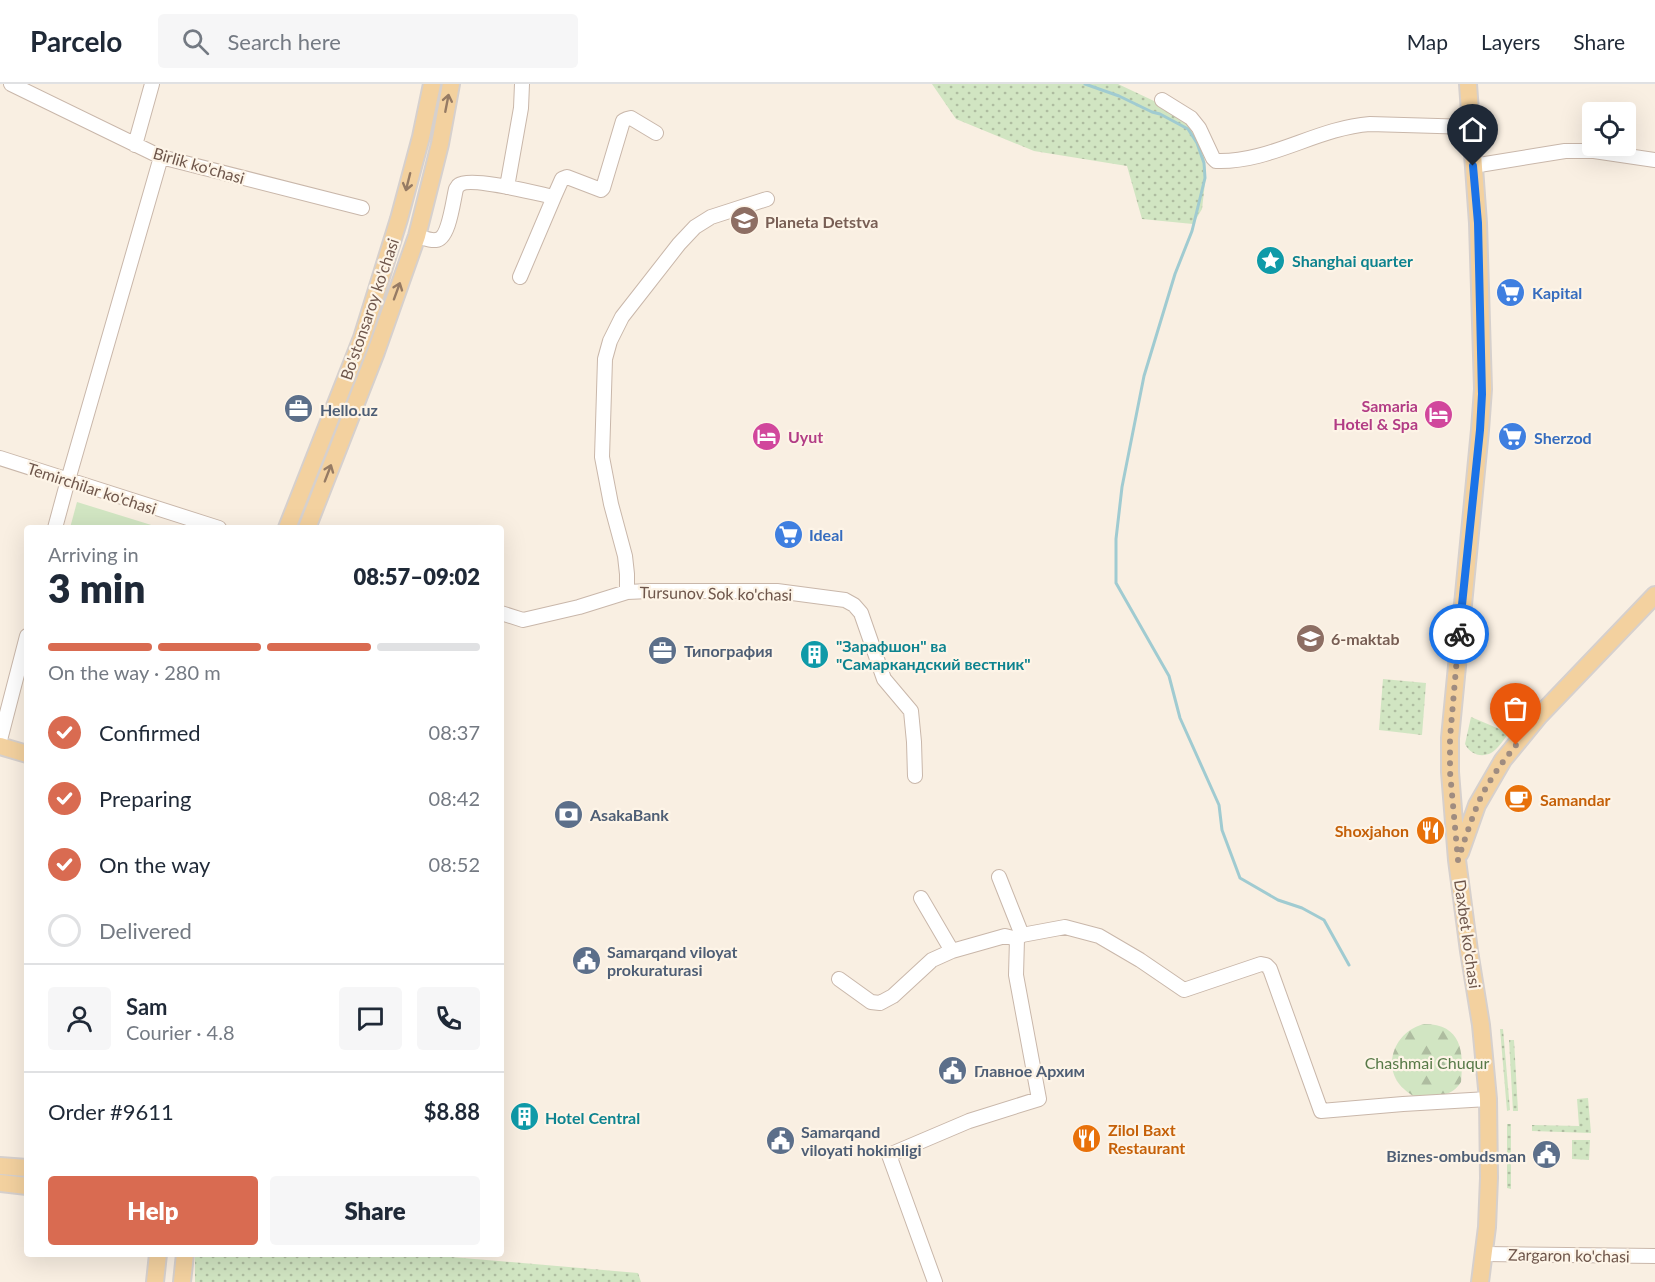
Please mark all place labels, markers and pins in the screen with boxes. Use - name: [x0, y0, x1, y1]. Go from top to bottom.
- pin: [1447, 104, 1498, 166]
- school or university icon: Planeta Detstva: [728, 205, 760, 237]
- place label: Planeta Detstva: [765, 212, 878, 231]
- place icon: Shanghai quarter: [1255, 244, 1287, 276]
- place label: Shanghai quarter: [1292, 251, 1413, 270]
- supermarket icon: Kapital: [1495, 276, 1527, 308]
- place label: Kapital: [1532, 283, 1582, 302]
- office icon: Hello.uz: [283, 393, 315, 425]
- place label: Samaria Hotel & Spa: [1333, 396, 1418, 433]
- hotel icon: Samaria Hotel & Spa: [1423, 398, 1455, 430]
- place label: Hello.uz: [320, 400, 378, 419]
- hotel icon: Uyut: [751, 420, 783, 452]
- supermarket icon: Sherzod: [1497, 421, 1529, 453]
- place label: Uyut: [788, 427, 823, 446]
- place label: Sherzod: [1534, 428, 1592, 447]
- supermarket icon: Ideal: [772, 518, 804, 550]
- place label: Ideal: [809, 525, 843, 544]
- school or university icon: 6-maktab: [1294, 622, 1326, 654]
- place label: 6-maktab: [1331, 629, 1399, 648]
- office icon: Типография: [647, 634, 679, 666]
- place label: "Зарафшон" ва "Самаркандский вестник": [836, 636, 1031, 673]
- building icon: "Зарафшон" ва "Самаркандский вестник": [799, 638, 831, 670]
- place label: Типография: [684, 641, 773, 660]
- pin: [1490, 683, 1541, 745]
- cafe icon: Samandar: [1503, 783, 1535, 815]
- place label: Samandar: [1540, 790, 1611, 809]
- bank icon: AsakaBank: [553, 798, 585, 830]
- place label: AsakaBank: [589, 805, 669, 824]
- restaurant icon: Shoxjahon: [1414, 814, 1446, 846]
- place label: Shoxjahon: [1335, 821, 1409, 840]
- place label: Samarqand viloyat prokuraturasi: [607, 942, 738, 979]
- public building icon: Samarqand viloyat prokuraturasi: [570, 944, 602, 976]
- public building icon: Главное Архим: [937, 1054, 969, 1086]
- place label: Главное Архим: [974, 1061, 1085, 1080]
- building icon: Hotel Central: [508, 1101, 540, 1133]
- place label: Hotel Central: [545, 1108, 640, 1127]
- place label: Zilol Baxt Restaurant: [1108, 1120, 1185, 1157]
- place label: Samarqand viloyati hokimligi: [801, 1122, 922, 1159]
- restaurant icon: Zilol Baxt Restaurant: [1071, 1122, 1103, 1154]
- public building icon: Samarqand viloyati hokimligi: [764, 1124, 796, 1156]
- public building icon: Biznes-ombudsman: [1531, 1139, 1563, 1171]
- place label: Biznes-ombudsman: [1386, 1146, 1526, 1165]

